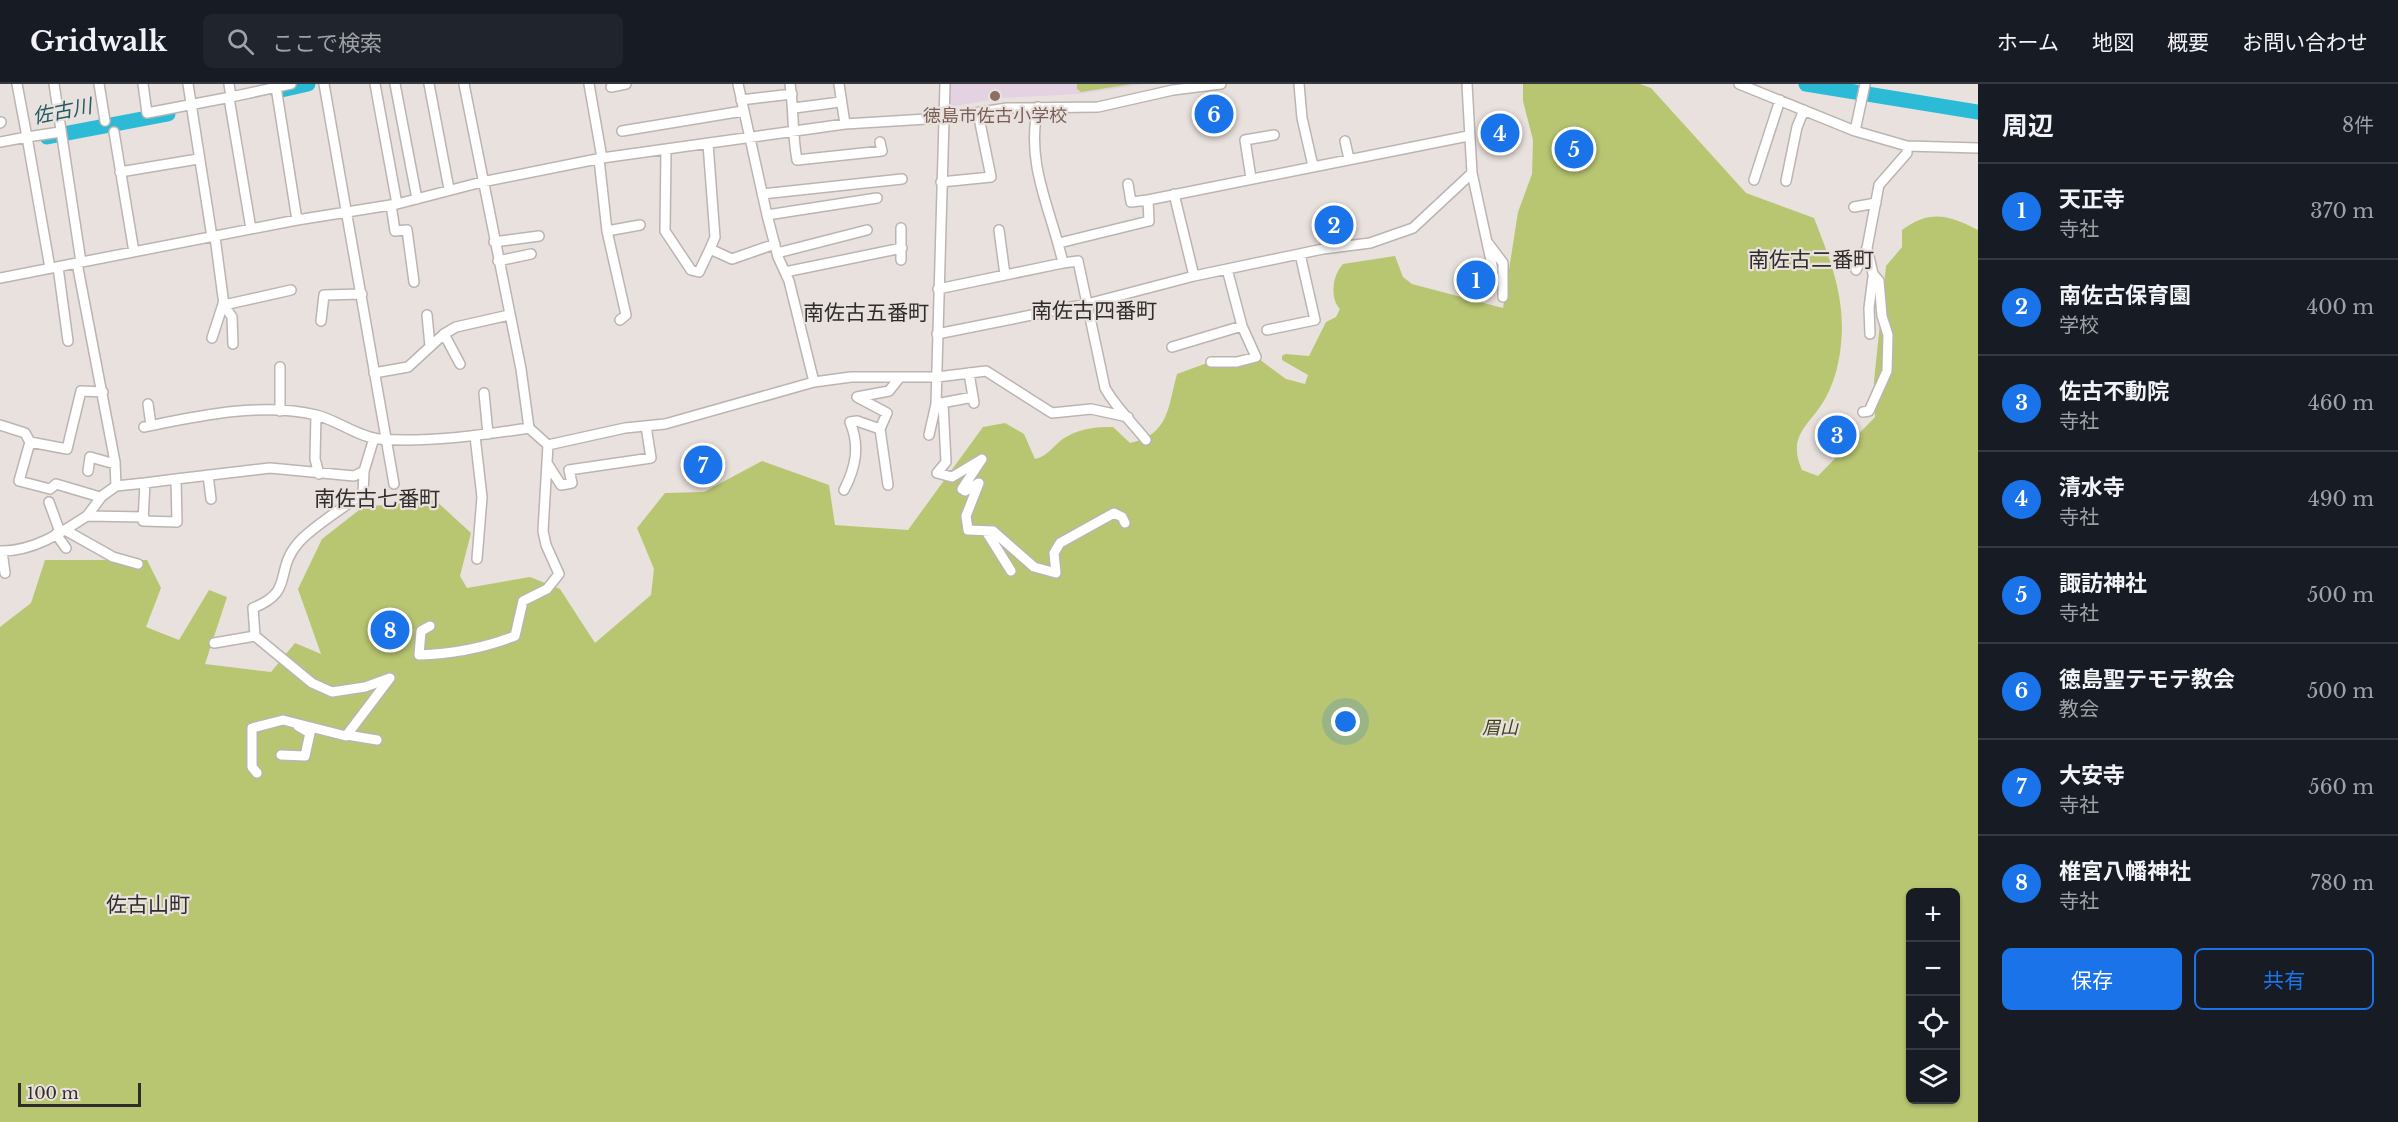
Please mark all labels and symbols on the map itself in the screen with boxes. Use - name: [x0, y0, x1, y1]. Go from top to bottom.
- marker: 徳島市佐古小学校: [988, 89, 1002, 103]
- pin: 6: [1194, 92, 1234, 136]
- water label: 佐古川: [30, 93, 96, 129]
- place label: 徳島市佐古小学校: [923, 105, 1067, 127]
- pin: 4: [1480, 110, 1520, 156]
- pin: 5: [1554, 126, 1594, 172]
- pin: 2: [1314, 202, 1354, 248]
- district label: 南佐古二番町: [1748, 247, 1874, 273]
- pin: 1: [1456, 258, 1496, 302]
- district label: 南佐古四番町: [1031, 298, 1157, 324]
- district label: 南佐古五番町: [803, 300, 929, 326]
- pin: 3: [1818, 412, 1856, 458]
- pin: 7: [684, 442, 722, 488]
- district label: 南佐古七番町: [314, 486, 440, 512]
- pin: 8: [370, 608, 410, 652]
- your location: [1331, 707, 1360, 736]
- park label: 眉山: [1482, 717, 1519, 739]
- district label: 佐古山町: [106, 892, 190, 918]
- scale bar: [18, 1080, 141, 1108]

